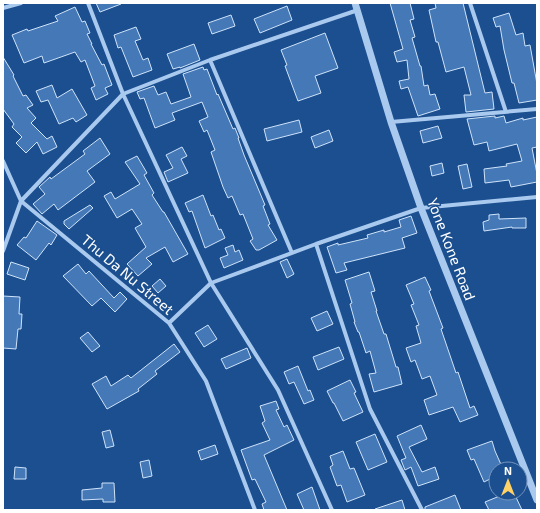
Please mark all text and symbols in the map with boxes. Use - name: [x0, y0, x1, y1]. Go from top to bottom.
- street label: Yone Kone Road: [424, 195, 480, 303]
- street label: Thu Da Nu Street: [78, 230, 178, 318]
- north arrow: [488, 461, 528, 501]
- text: N: [504, 464, 512, 477]

